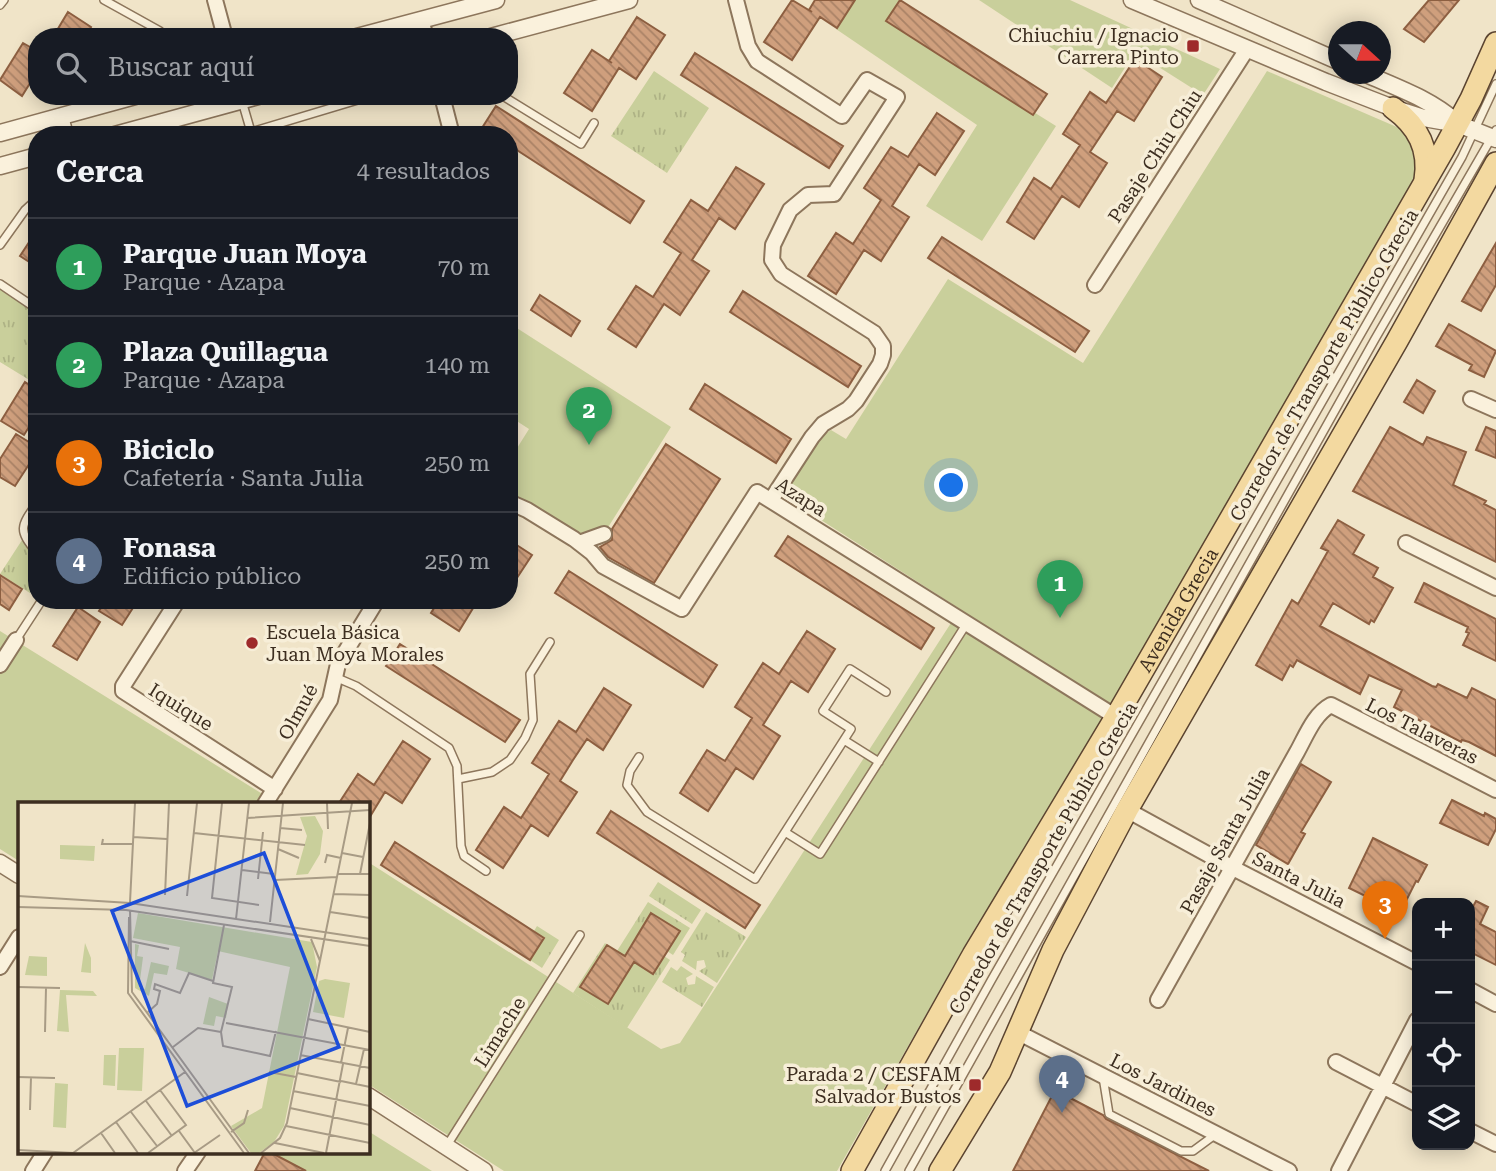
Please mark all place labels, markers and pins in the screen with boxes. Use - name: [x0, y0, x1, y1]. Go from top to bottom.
- place label: Chiuchiu / Ignacio Carrera Pinto: [1008, 24, 1179, 69]
- marker: Chiuchiu / Ignacio Carrera Pinto: [1185, 38, 1201, 54]
- pin: 2: [566, 387, 612, 445]
- pin: 1: [1037, 560, 1083, 618]
- place label: Escuela Básica Juan Moya Morales: [266, 621, 444, 666]
- marker: Escuela Básica Juan Moya Morales: [244, 635, 260, 651]
- pin: 3: [1362, 881, 1408, 939]
- pin: 4: [1039, 1055, 1085, 1113]
- place label: Parada 2 / CESFAM Salvador Bustos: [786, 1063, 961, 1108]
- marker: Parada 2 / CESFAM Salvador Bustos: [967, 1077, 983, 1093]

